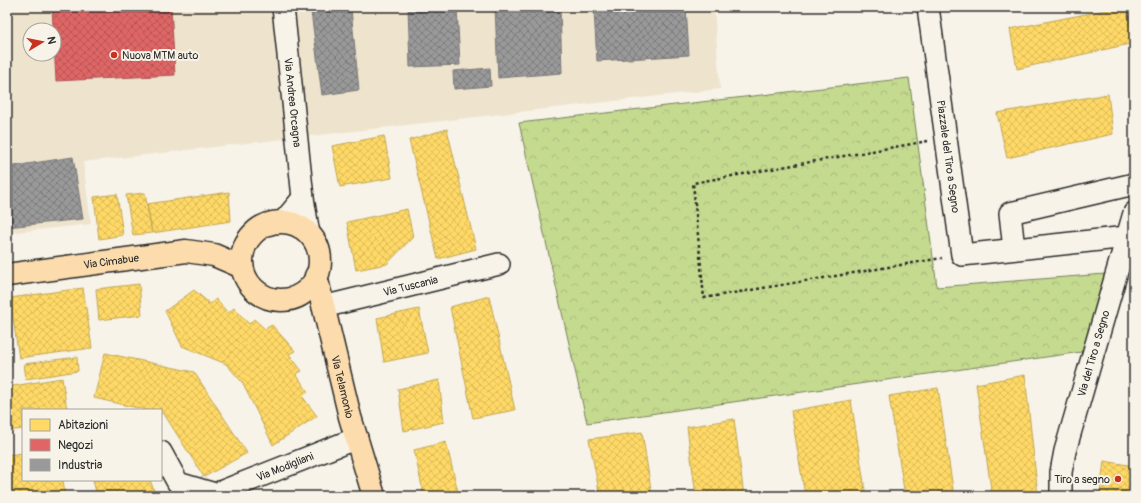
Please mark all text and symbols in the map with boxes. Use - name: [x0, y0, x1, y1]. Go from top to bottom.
- north arrow: [22, 22, 62, 62]
- text: N: [44, 36, 59, 46]
- place label: Nuova MTM auto: [122, 49, 199, 62]
- marker: Nuova MTM auto: [109, 50, 119, 60]
- street label: Via Andrea Orcagna: [282, 57, 304, 148]
- street label: Piazzale del Tiro a Segno: [934, 99, 963, 214]
- street label: Via Cimabue: [83, 251, 140, 271]
- street label: Via Tuscania: [382, 273, 439, 299]
- street label: Via del Tiro a Segno: [1075, 309, 1112, 398]
- street label: Via Telamonio: [329, 354, 357, 420]
- legend: [22, 409, 162, 481]
- text: Abitazioni: [58, 418, 108, 433]
- text: Negozi: [58, 438, 93, 453]
- street label: Via Modigliani: [254, 449, 315, 484]
- text: Industria: [58, 458, 103, 473]
- place label: Tiro a segno: [1054, 473, 1110, 486]
- marker: Tiro a segno: [1113, 474, 1123, 484]

